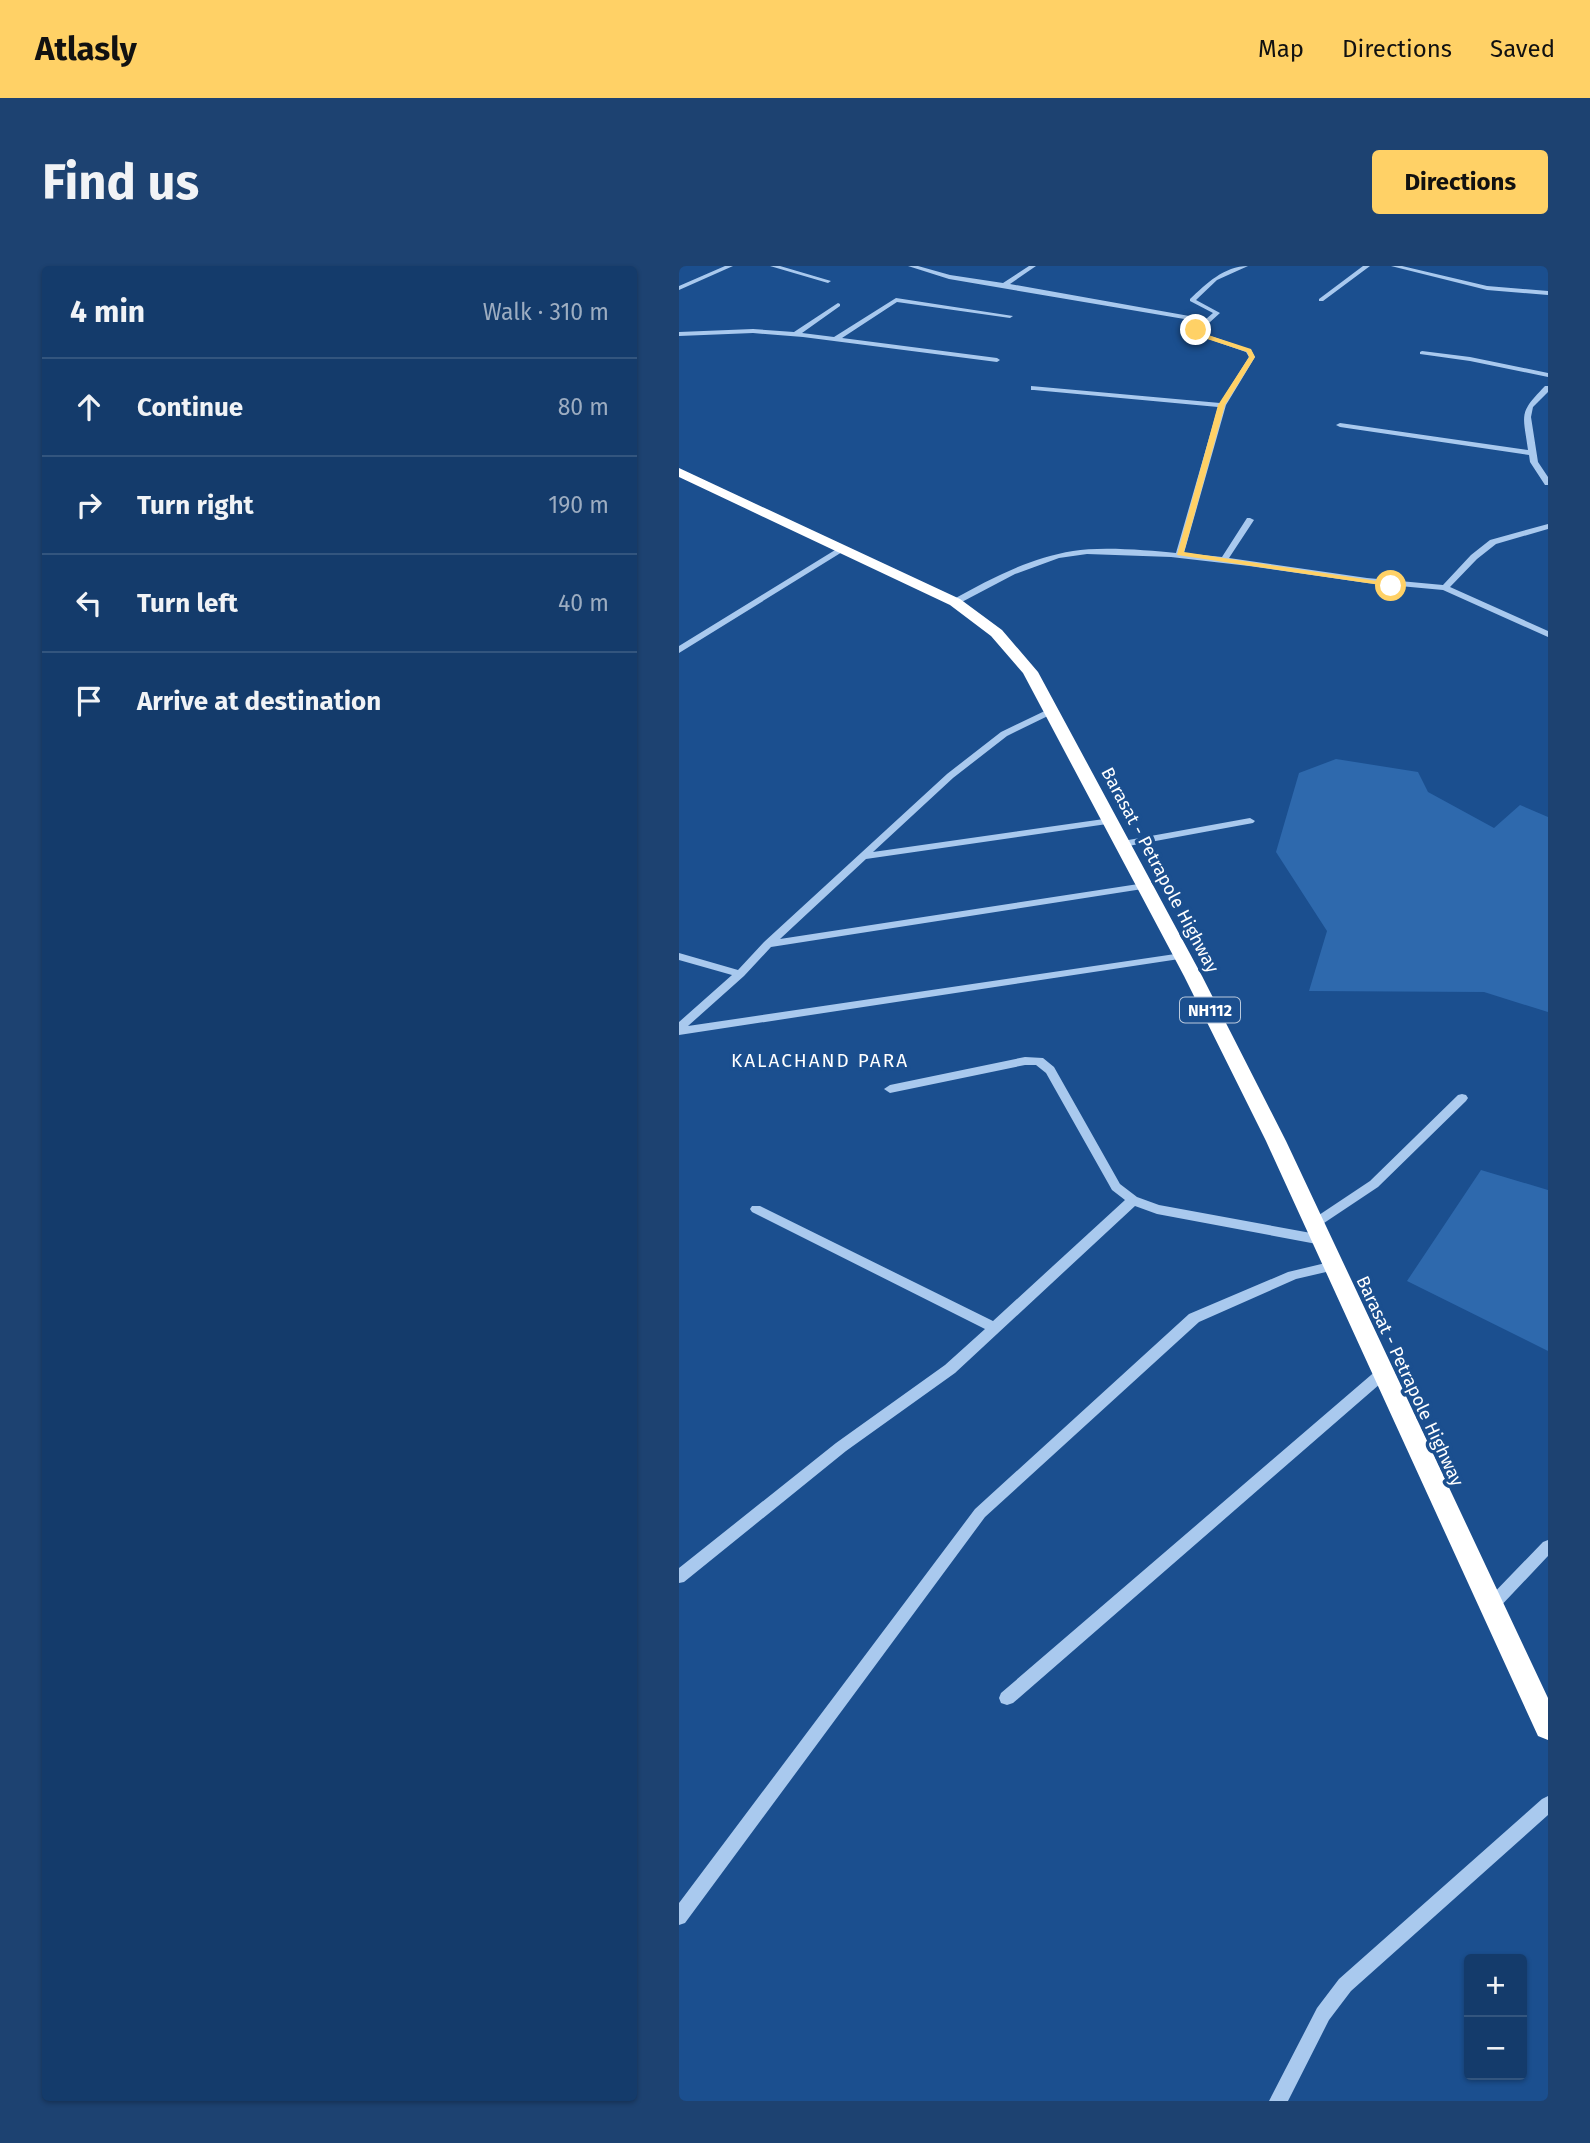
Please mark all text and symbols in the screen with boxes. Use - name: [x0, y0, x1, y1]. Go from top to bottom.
- text: Atlasly: [35, 29, 137, 69]
- text: Map: [1258, 35, 1304, 63]
- text: Directions: [1342, 35, 1452, 63]
- text: Saved: [1490, 35, 1555, 63]
- button: Directions: [1372, 150, 1548, 214]
- text: Find us: [42, 153, 199, 212]
- text: 4 min: [70, 294, 145, 330]
- text: Walk · 310 m: [483, 298, 609, 326]
- route end: [1180, 314, 1211, 345]
- icon: ahead: [70, 388, 108, 426]
- text: Continue: [137, 392, 243, 423]
- text: 80 m: [558, 393, 609, 421]
- icon: right: [70, 486, 108, 524]
- text: Turn right: [137, 490, 254, 521]
- text: 190 m: [548, 491, 609, 519]
- route start: [1375, 570, 1406, 601]
- icon: left: [70, 584, 108, 622]
- text: Turn left: [137, 588, 238, 619]
- text: 40 m: [558, 589, 609, 617]
- icon: arrive: [70, 682, 108, 720]
- text: Arrive at destination: [137, 686, 381, 717]
- street label: Barasat - Petrapole Highway: [1096, 763, 1224, 977]
- road number: NH112: [1180, 998, 1240, 1023]
- district label: KALACHAND PARA: [731, 1049, 909, 1072]
- street label: Barasat - Petrapole Highway: [1352, 1272, 1469, 1490]
- map controls: [1464, 1954, 1527, 2080]
- button: +: [1464, 1954, 1527, 2017]
- button: −: [1464, 2017, 1527, 2080]

